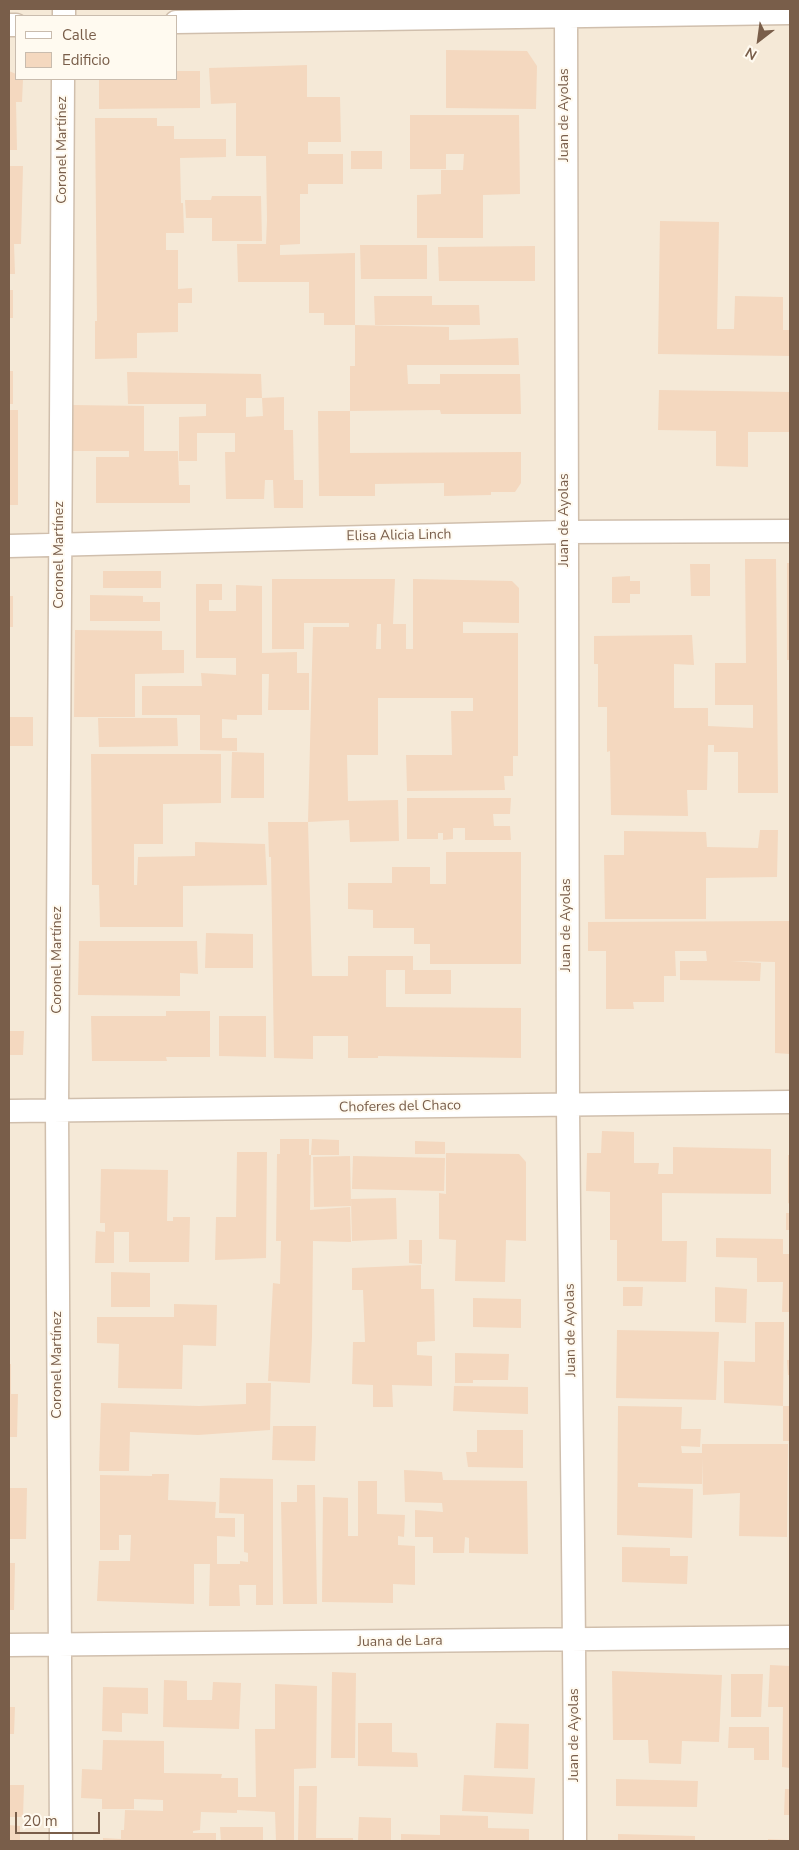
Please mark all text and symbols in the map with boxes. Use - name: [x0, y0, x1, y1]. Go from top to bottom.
- legend: [15, 15, 178, 80]
- north arrow: [734, 15, 784, 65]
- text: Calle: [62, 25, 97, 45]
- text: N: [742, 43, 761, 64]
- text: Edificio: [62, 50, 110, 70]
- street label: Juan de Ayolas: [557, 68, 573, 162]
- street label: Coronel Martínez: [55, 96, 71, 204]
- street label: Juan de Ayolas: [557, 473, 573, 567]
- street label: Coronel Martínez: [52, 501, 68, 609]
- street label: Elisa Alicia Linch: [346, 527, 452, 545]
- street label: Juan de Ayolas: [559, 878, 575, 972]
- street label: Coronel Martínez: [50, 906, 66, 1014]
- street label: Choferes del Chaco: [339, 1098, 461, 1116]
- street label: Juan de Ayolas: [562, 1283, 580, 1377]
- street label: Coronel Martínez: [50, 1311, 66, 1419]
- street label: Juana de Lara: [357, 1633, 443, 1651]
- street label: Juan de Ayolas: [567, 1688, 583, 1782]
- scale bar: [18, 1802, 102, 1834]
- text: 20 m: [23, 1811, 58, 1831]

